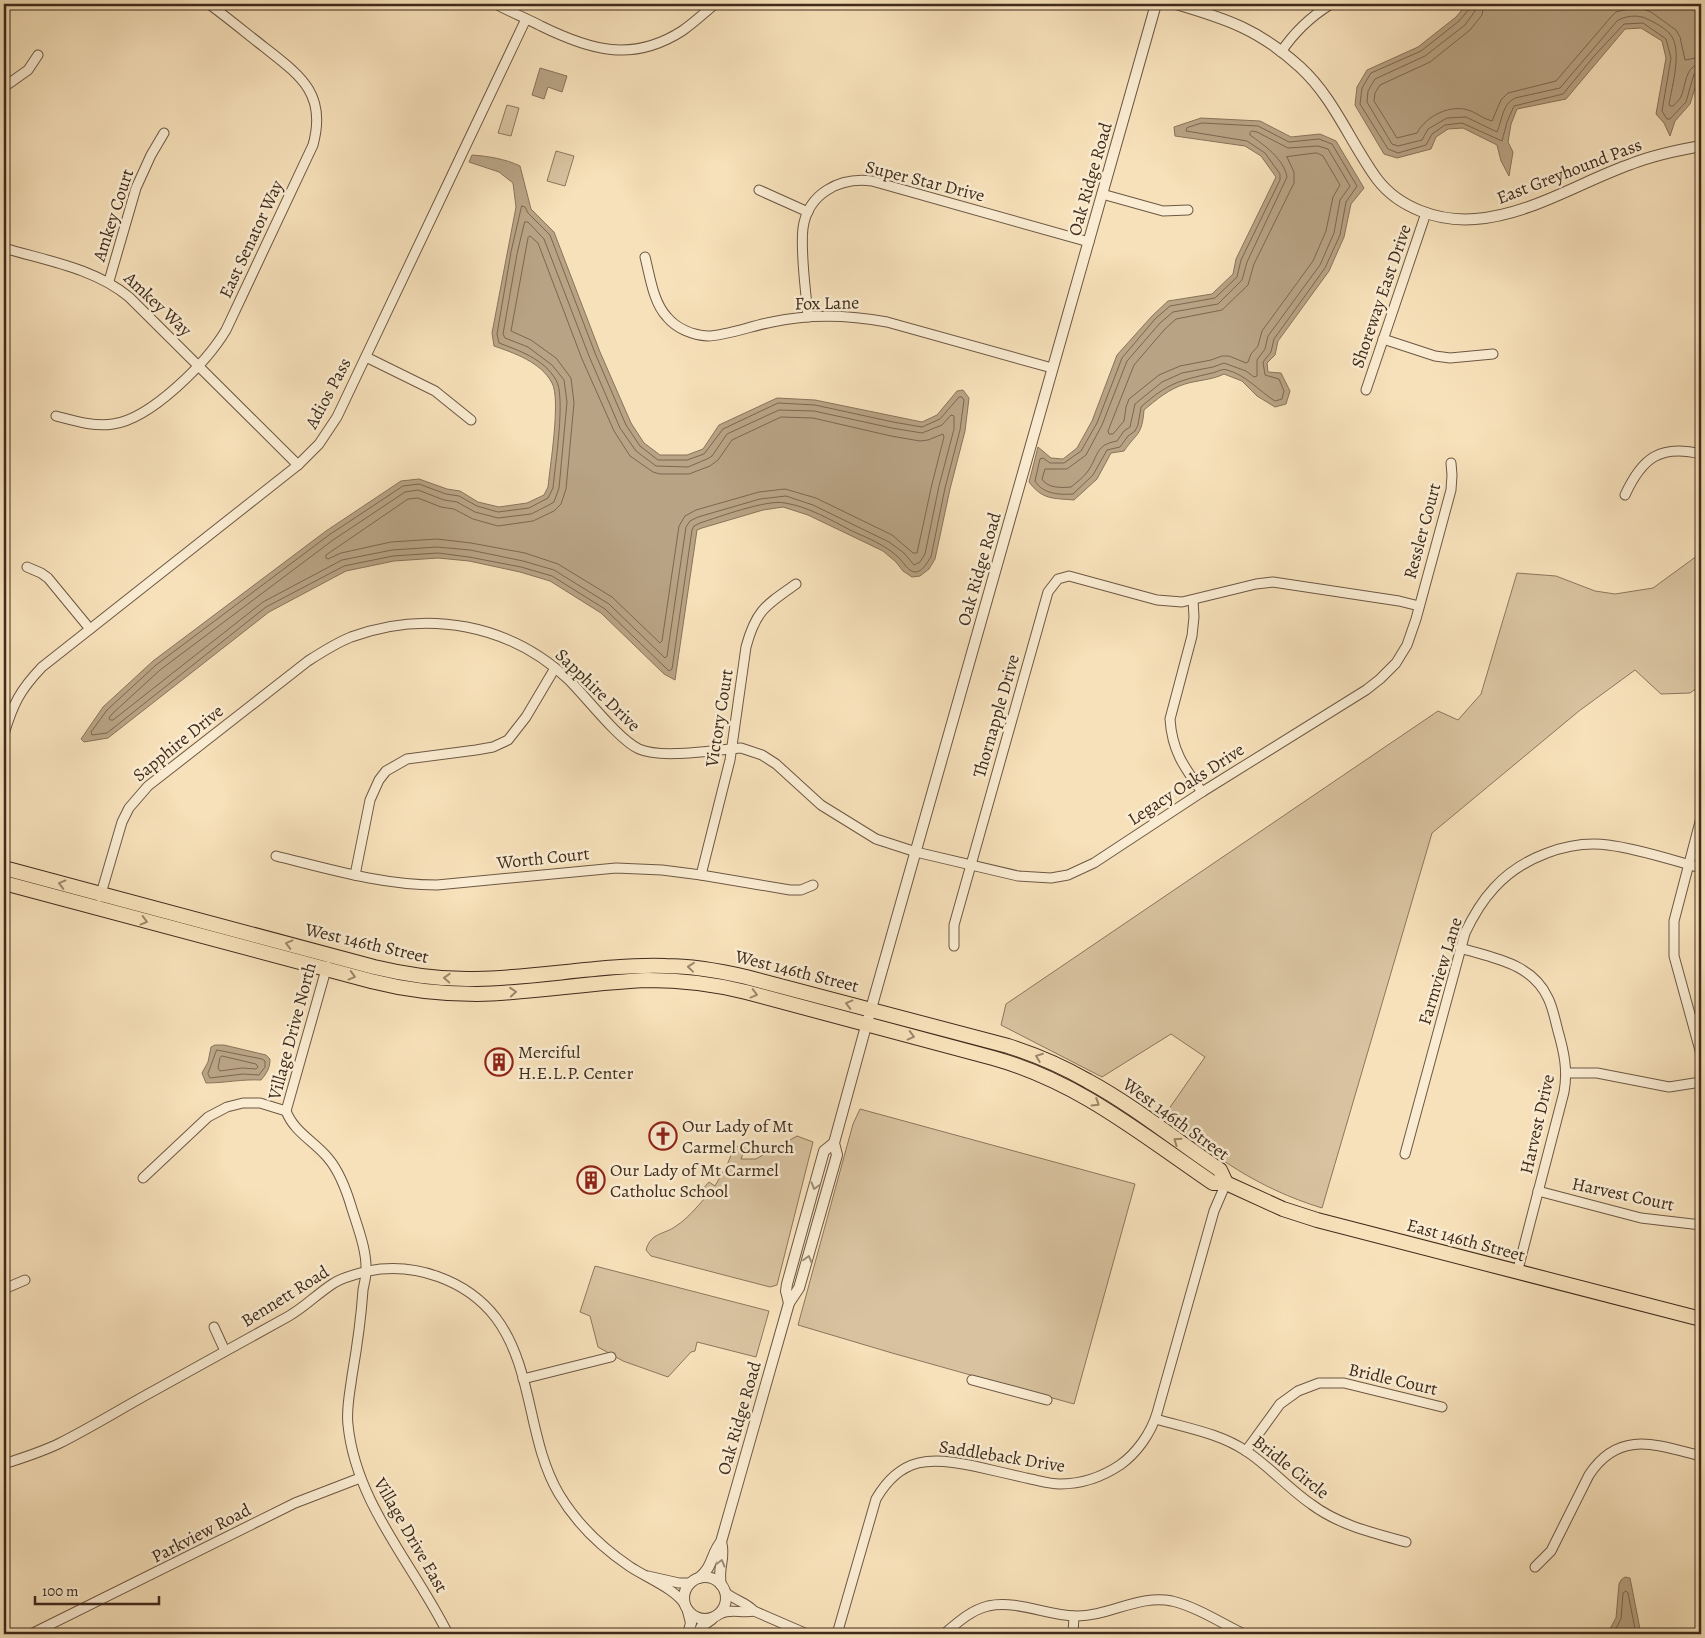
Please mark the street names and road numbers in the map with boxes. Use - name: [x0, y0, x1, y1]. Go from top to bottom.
- street label: Oak Ridge Road: [1062, 119, 1118, 239]
- street label: East Greyhound Pass: [1493, 132, 1645, 210]
- street label: Super Star Drive: [863, 155, 987, 207]
- street label: Amkey Court: [86, 166, 139, 265]
- street label: East Senator Way: [213, 175, 289, 302]
- street label: Shoreway East Drive: [1345, 221, 1417, 371]
- street label: Amkey Way: [118, 266, 198, 342]
- street label: Fox Lane: [795, 290, 859, 316]
- street label: Adios Pass: [299, 353, 357, 434]
- street label: Ressler Court: [1398, 480, 1446, 582]
- street label: Oak Ridge Road: [951, 509, 1007, 629]
- street label: Sapphire Drive: [550, 643, 646, 737]
- street label: Thornapple Drive: [967, 651, 1025, 781]
- street label: Victory Court: [699, 667, 739, 770]
- street label: Sapphire Drive: [128, 699, 228, 787]
- street label: Legacy Oaks Drive: [1123, 737, 1249, 831]
- street label: Worth Court: [495, 841, 590, 875]
- street label: Farmview Lane: [1412, 914, 1468, 1028]
- street label: West 146th Street: [302, 917, 431, 969]
- street label: West 146th Street: [732, 944, 861, 998]
- street label: Village Drive North: [262, 959, 322, 1103]
- street label: West 146th Street: [1117, 1072, 1234, 1166]
- street label: Harvest Drive: [1514, 1072, 1560, 1176]
- street label: Harvest Court: [1570, 1171, 1676, 1217]
- street label: East 146th Street: [1404, 1213, 1528, 1267]
- street label: Bennett Road: [237, 1259, 334, 1332]
- street label: Bridle Court: [1346, 1357, 1440, 1401]
- street label: Oak Ridge Road: [711, 1358, 767, 1478]
- street label: Bridle Circle: [1248, 1430, 1334, 1504]
- street label: Saddleback Drive: [937, 1434, 1067, 1478]
- street label: Village Drive East: [368, 1472, 454, 1597]
- street label: Parkview Road: [147, 1497, 255, 1568]

